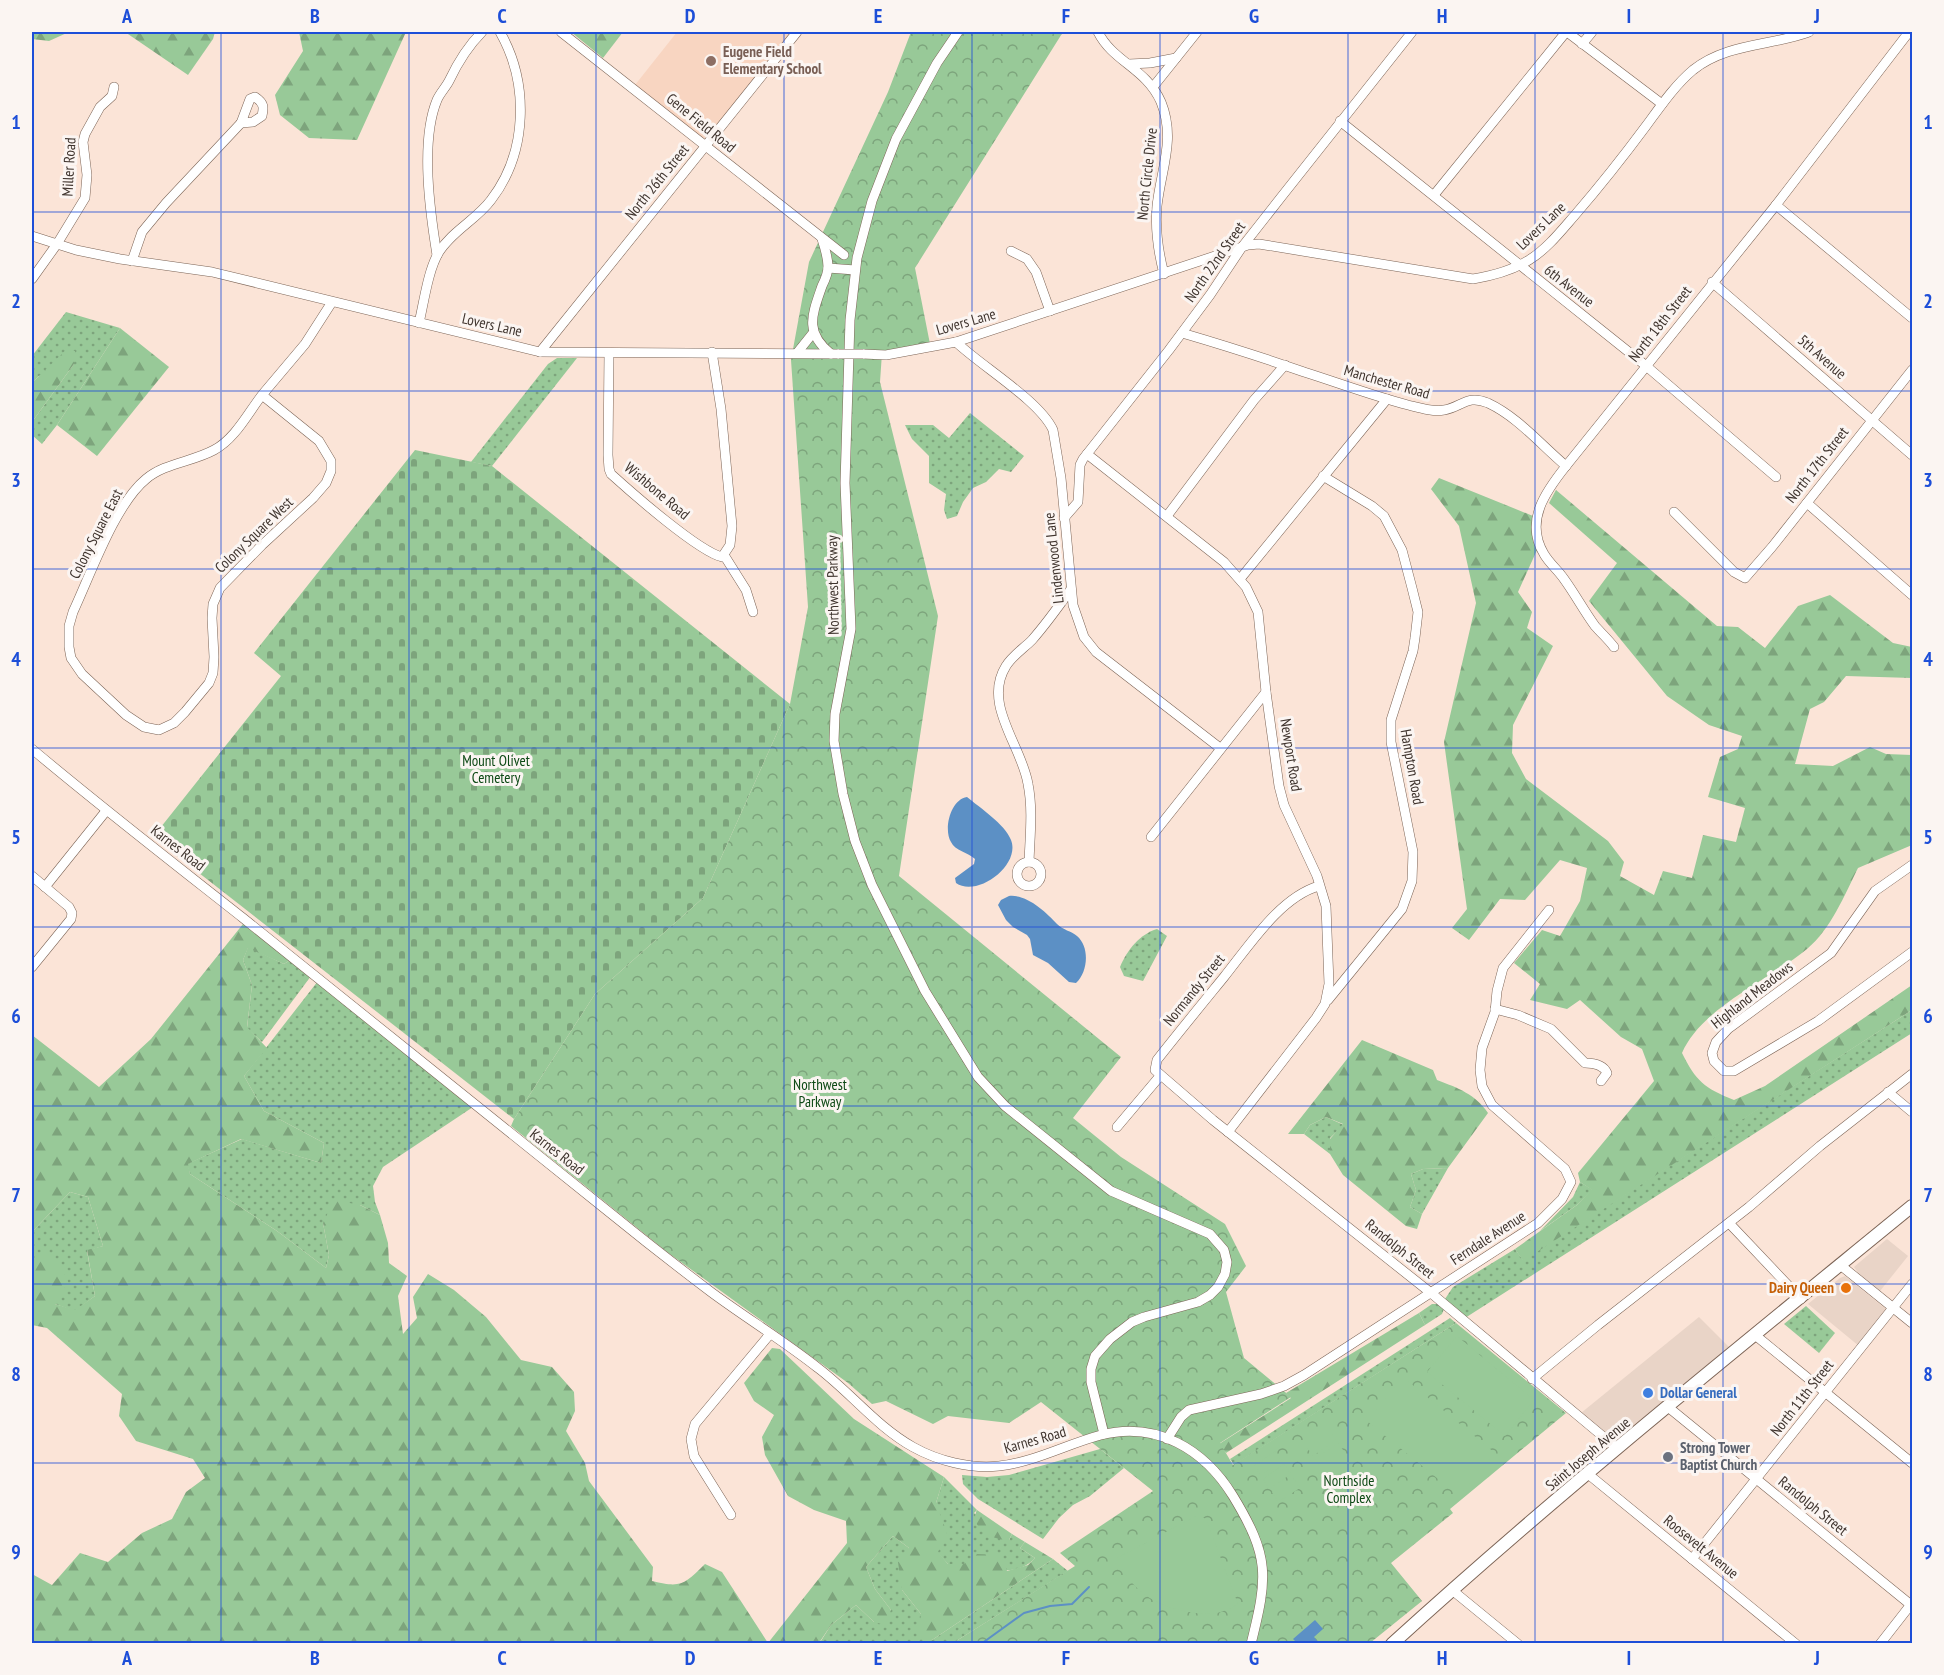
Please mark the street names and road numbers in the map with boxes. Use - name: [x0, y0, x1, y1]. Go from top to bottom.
- street label: Gene Field Road: [663, 89, 740, 156]
- street label: North Circle Drive: [1132, 127, 1161, 221]
- street label: Miller Road: [57, 137, 80, 197]
- street label: North 26th Street: [620, 140, 693, 223]
- street label: Lovers Lane: [1512, 198, 1569, 254]
- street label: North 22nd Street: [1180, 218, 1249, 306]
- street label: 6th Avenue: [1541, 260, 1598, 311]
- street label: North 18th Street: [1624, 282, 1695, 366]
- street label: Lovers Lane: [934, 304, 998, 339]
- street label: Lovers Lane: [460, 308, 524, 341]
- street label: 5th Avenue: [1794, 330, 1851, 383]
- street label: Manchester Road: [1342, 360, 1432, 403]
- street label: North 17th Street: [1781, 423, 1852, 507]
- street label: Wishbone Road: [621, 458, 694, 523]
- street label: Colony Square East: [65, 486, 126, 582]
- street label: Colony Square West: [211, 493, 297, 577]
- street label: Lindenwood Lane: [1039, 512, 1068, 605]
- street label: Northwest Parkway: [822, 535, 843, 635]
- street label: Newport Road: [1276, 717, 1307, 793]
- street label: Hampton Road: [1397, 728, 1428, 806]
- street label: Karnes Road: [147, 820, 209, 875]
- street label: Normandy Street: [1159, 950, 1228, 1029]
- street label: Highland Meadows: [1707, 957, 1796, 1032]
- street label: Karnes Road: [526, 1124, 588, 1179]
- street label: Ferndale Avenue: [1446, 1206, 1529, 1269]
- street label: Randolph Street: [1362, 1215, 1439, 1282]
- street label: North 11th Street: [1766, 1356, 1837, 1440]
- street label: Saint Joseph Avenue: [1541, 1413, 1634, 1495]
- street label: Karnes Road: [1002, 1422, 1068, 1457]
- street label: Randolph Street: [1775, 1472, 1852, 1539]
- street label: Roosevelt Avenue: [1660, 1511, 1743, 1583]

